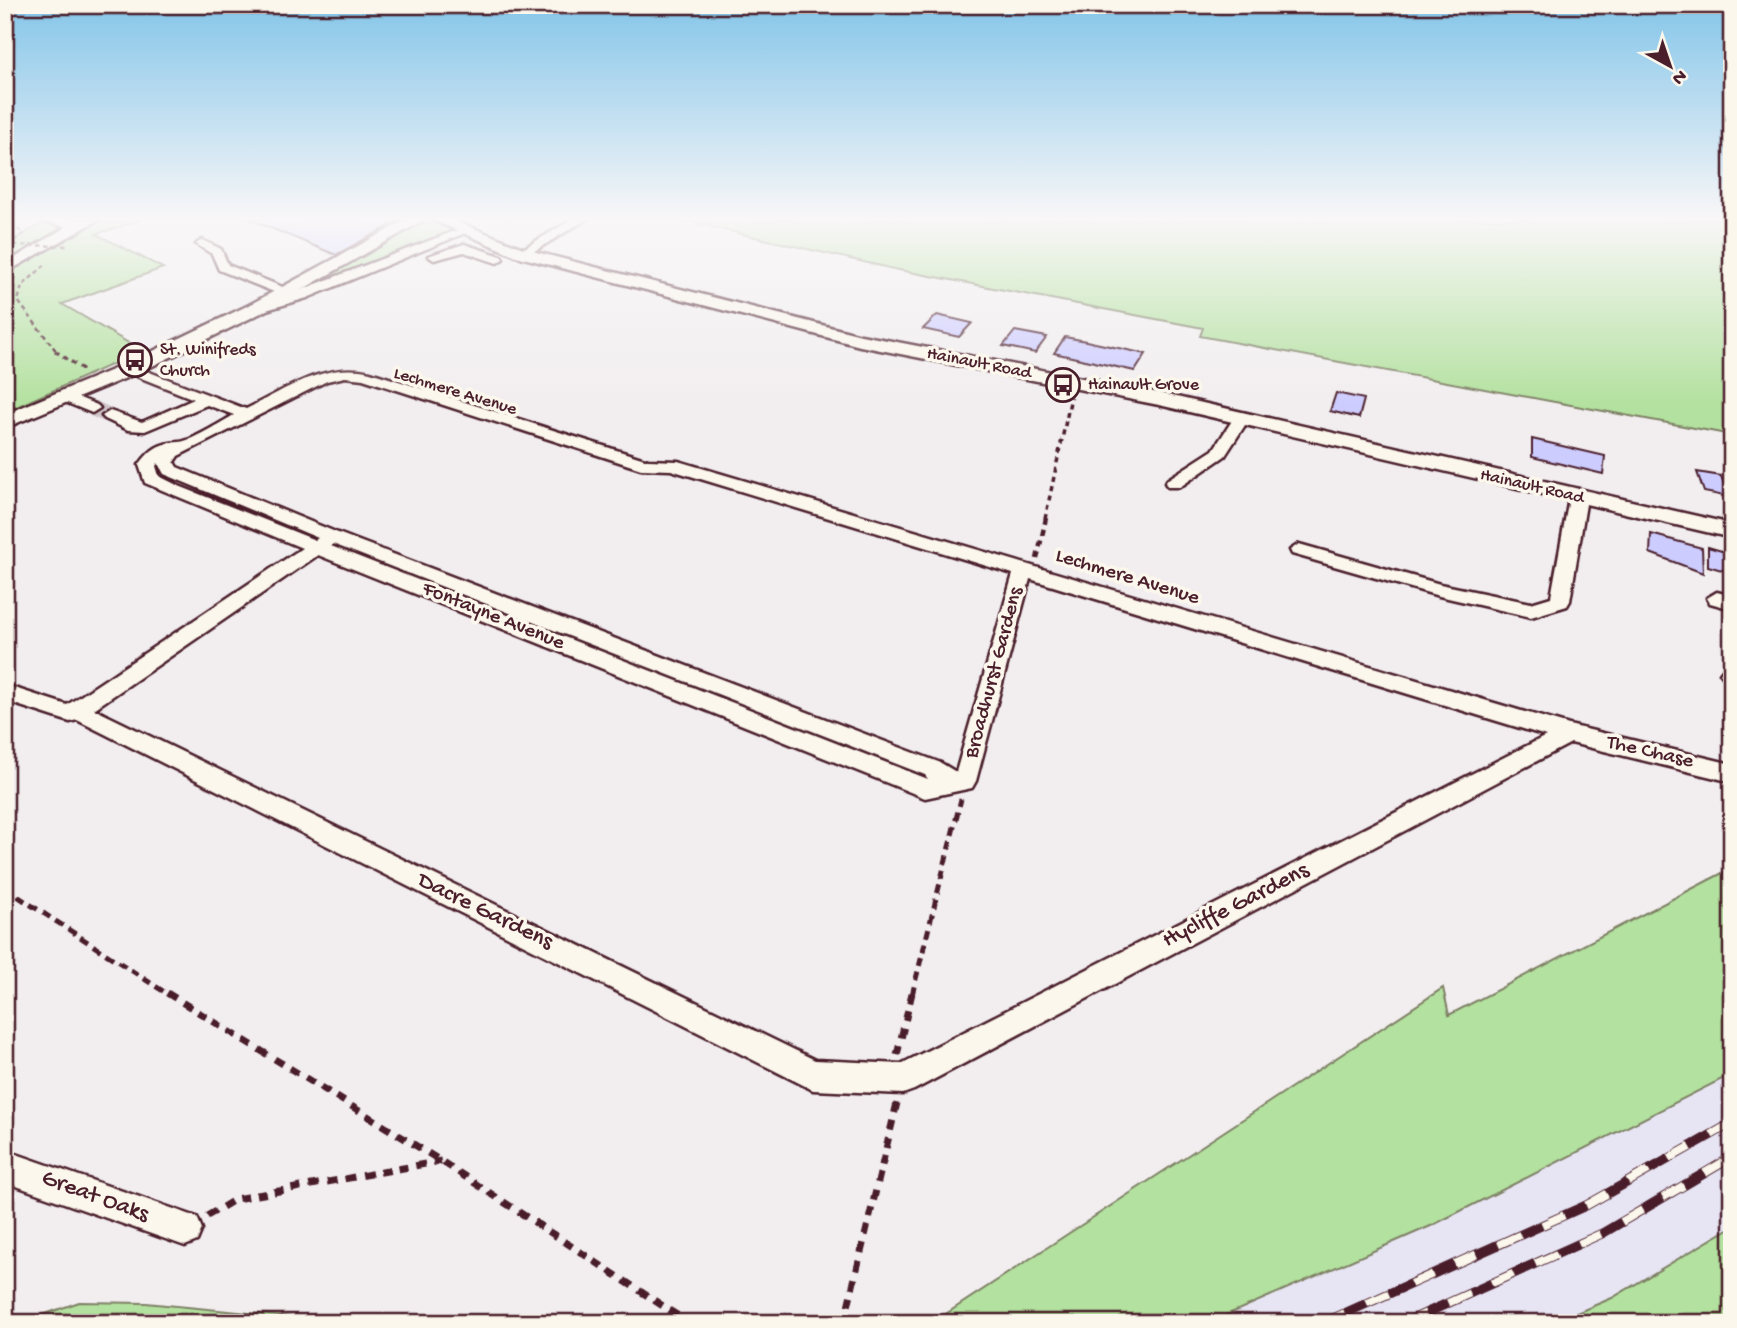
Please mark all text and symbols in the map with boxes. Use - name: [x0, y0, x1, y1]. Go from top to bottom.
- north arrow: [1636, 32, 1706, 102]
- text: N: [1667, 64, 1691, 89]
- place label: St. Winifreds Church: [160, 340, 257, 382]
- bus stop icon: St. Winifreds Church: [116, 341, 154, 379]
- street label: Hainault Road: [925, 344, 1034, 385]
- street label: Lechmere Avenue: [391, 363, 520, 421]
- bus stop icon: Hainault Grove: [1044, 366, 1082, 404]
- place label: Hainault Grove: [1088, 375, 1200, 396]
- street label: Hainault Road: [1478, 465, 1587, 509]
- street label: Lechmere Avenue: [1052, 544, 1203, 612]
- street label: Fontayne Avenue: [417, 577, 569, 657]
- street label: Broadhurst Gardens: [960, 584, 1030, 762]
- street label: The Chase: [1603, 731, 1697, 775]
- street label: Hycliffe Gardens: [1158, 856, 1315, 955]
- street label: Dacre Gardens: [411, 866, 559, 958]
- street label: Great Oaks: [37, 1164, 154, 1230]

